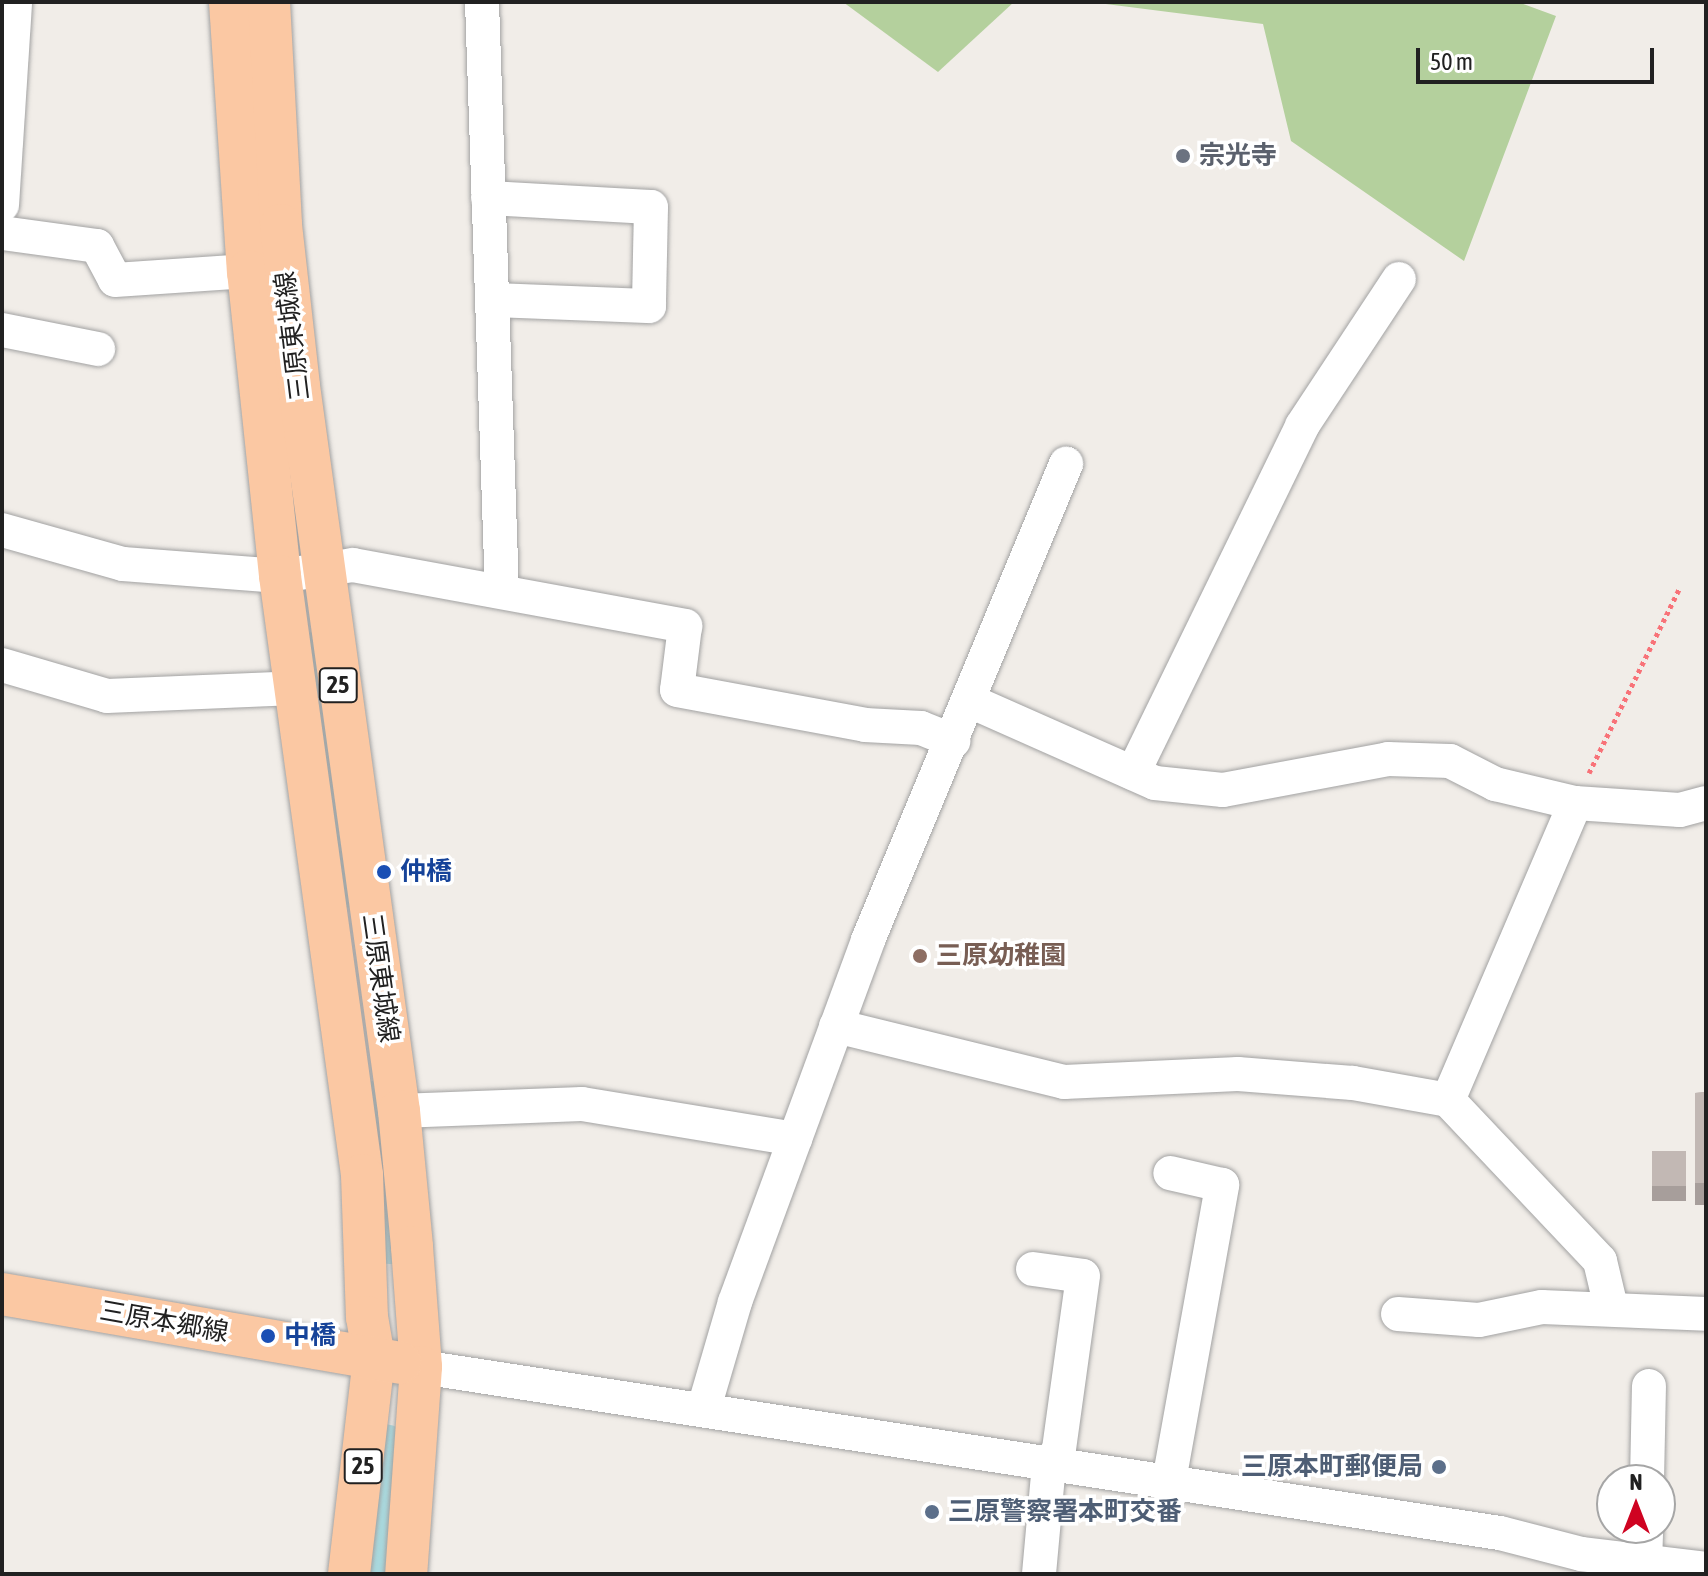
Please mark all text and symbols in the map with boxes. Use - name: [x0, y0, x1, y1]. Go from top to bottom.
- scale bar: [1420, 32, 1658, 82]
- text: 50 m: [1430, 48, 1473, 75]
- place label: 宗光寺: [1199, 140, 1277, 172]
- marker: 宗光寺: [1174, 147, 1192, 165]
- street label: 三原東城線: [270, 270, 316, 402]
- road number: 25: [318, 665, 358, 705]
- place label: 仲橋: [400, 856, 452, 888]
- marker: 仲橋: [375, 863, 393, 881]
- street label: 三原東城線: [356, 911, 404, 1045]
- place label: 三原幼稚園: [936, 940, 1066, 972]
- marker: 三原幼稚園: [911, 947, 929, 965]
- street label: 三原本郷線: [97, 1295, 231, 1349]
- place label: 中橋: [284, 1320, 336, 1352]
- marker: 中橋: [259, 1327, 277, 1345]
- road number: 25: [343, 1446, 383, 1486]
- place label: 三原本町郵便局: [1241, 1451, 1423, 1483]
- marker: 三原本町郵便局: [1430, 1458, 1448, 1476]
- north arrow: [1596, 1464, 1676, 1544]
- text: N: [1630, 1469, 1642, 1495]
- place label: 三原警察署本町交番: [948, 1496, 1182, 1528]
- marker: 三原警察署本町交番: [923, 1503, 941, 1521]

